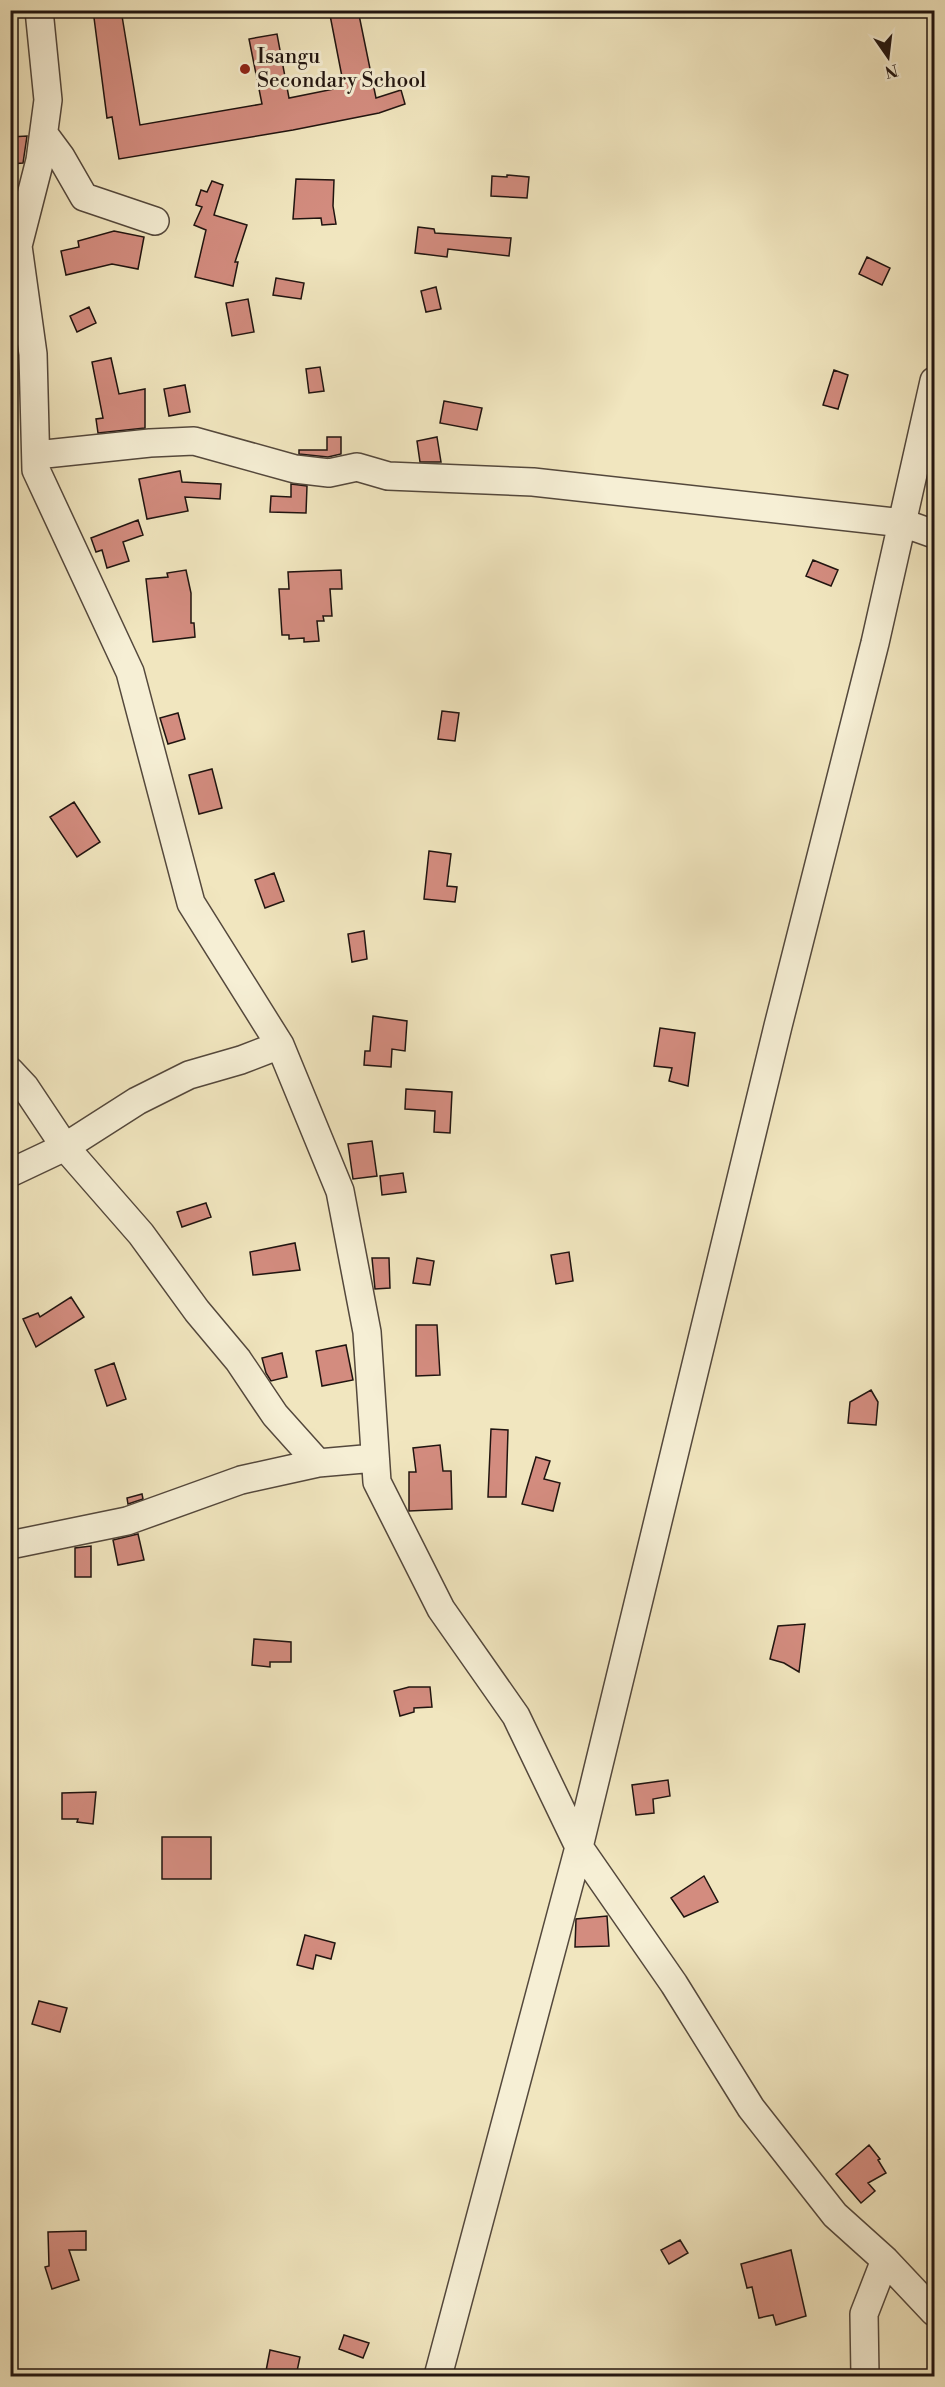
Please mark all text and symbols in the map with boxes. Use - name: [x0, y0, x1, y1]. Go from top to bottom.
- north arrow: [858, 27, 918, 87]
- place label: Isangu Secondary School: [257, 44, 426, 94]
- text: N: [882, 59, 900, 82]
- marker: Isangu Secondary School: [238, 62, 252, 76]

